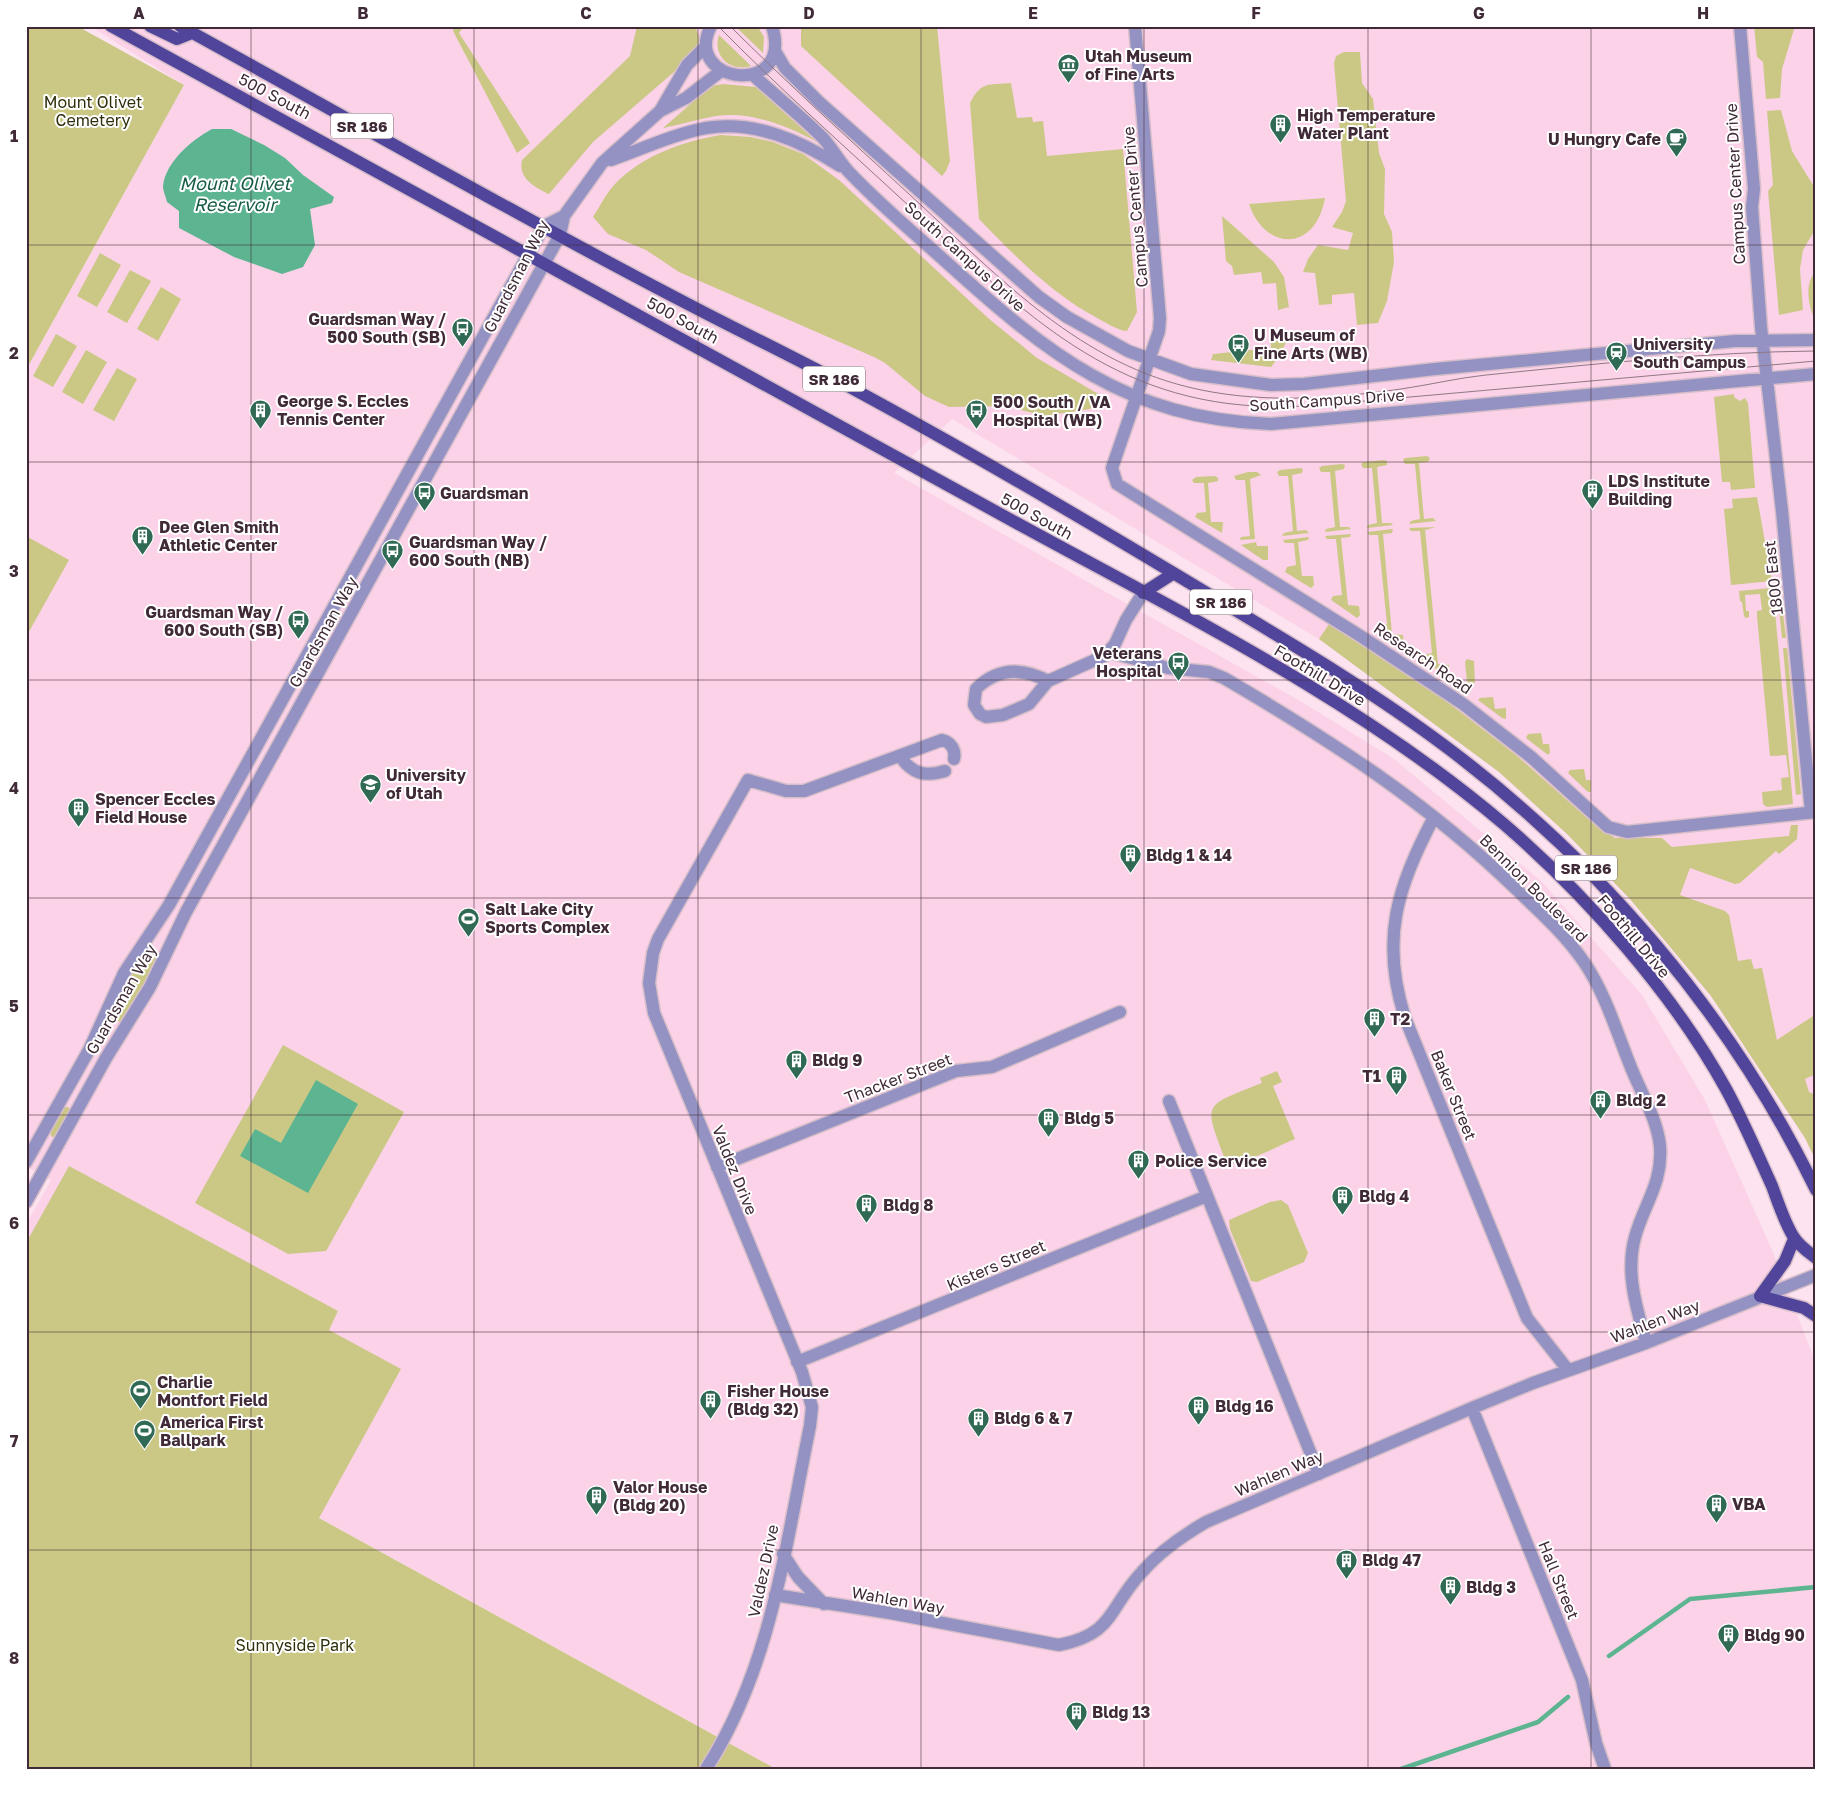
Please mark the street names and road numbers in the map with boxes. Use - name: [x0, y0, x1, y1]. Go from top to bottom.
- street label: 500 South: [235, 69, 315, 123]
- street label: Campus Center Drive: [1721, 103, 1749, 265]
- road number: SR 186: [331, 114, 393, 138]
- street label: Campus Center Drive: [1118, 126, 1152, 288]
- street label: South Campus Drive: [901, 197, 1029, 315]
- street label: Guardsman Way: [479, 216, 553, 336]
- street label: 500 South: [644, 292, 722, 348]
- road number: SR 186: [803, 366, 865, 392]
- street label: South Campus Drive: [1249, 385, 1405, 415]
- street label: 500 South: [998, 488, 1076, 544]
- street label: 1800 East: [1759, 540, 1787, 616]
- street label: Guardsman Way: [284, 573, 362, 691]
- road number: SR 186: [1190, 590, 1252, 614]
- street label: Research Road: [1370, 618, 1476, 698]
- street label: Foothill Drive: [1271, 640, 1369, 710]
- street label: Bennion Boulevard: [1476, 830, 1592, 946]
- road number: SR 186: [1555, 856, 1617, 880]
- street label: Foothill Drive: [1593, 890, 1675, 982]
- street label: Guardsman Way: [81, 940, 161, 1058]
- street label: Baker Street: [1427, 1047, 1481, 1143]
- street label: Thacker Street: [842, 1048, 954, 1108]
- street label: Valdez Drive: [708, 1122, 762, 1218]
- street label: Kisters Street: [944, 1235, 1048, 1295]
- street label: Wahlen Way: [1607, 1295, 1703, 1347]
- street label: Wahlen Way: [1232, 1445, 1326, 1501]
- street label: Valdez Drive: [743, 1523, 783, 1619]
- street label: Hall Street: [1534, 1538, 1584, 1622]
- street label: Wahlen Way: [850, 1582, 946, 1618]

